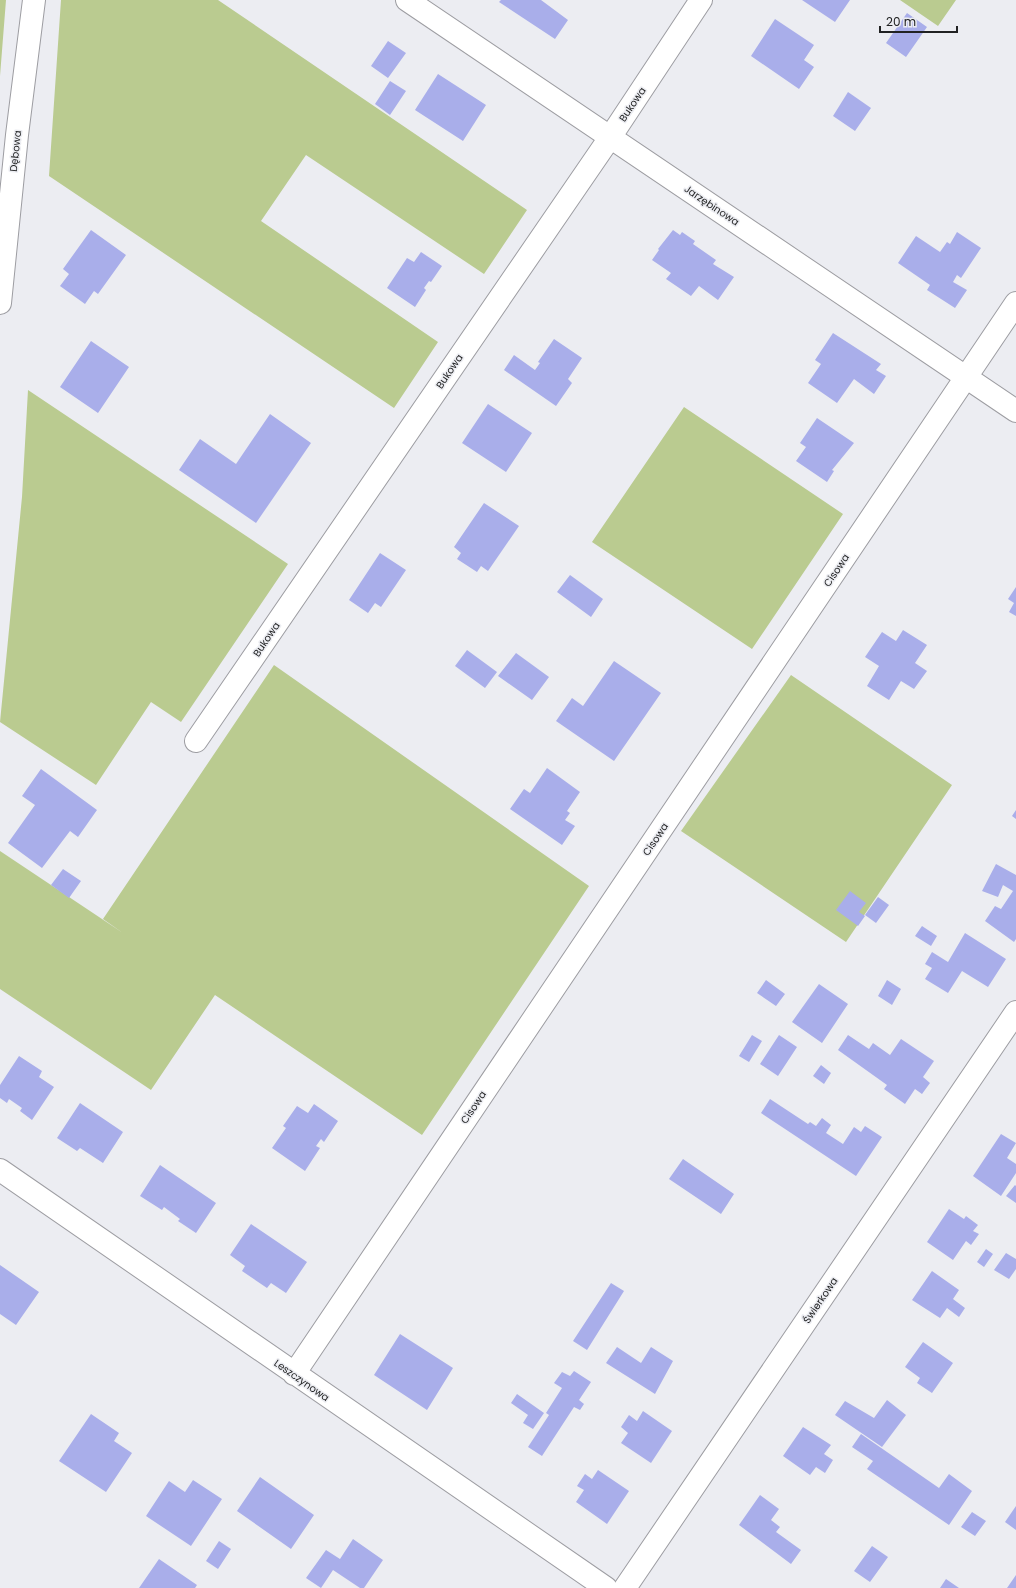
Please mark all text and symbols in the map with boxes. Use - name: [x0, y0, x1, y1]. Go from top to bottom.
- scale bar: [880, 8, 957, 34]
- text: 20 m: [886, 13, 916, 30]
- street label: Bukowa: [615, 84, 650, 125]
- street label: Dębowa: [6, 130, 25, 172]
- street label: Jarzębinowa: [681, 181, 742, 229]
- street label: Bukowa: [432, 351, 467, 392]
- street label: Cisowa: [820, 551, 853, 590]
- street label: Bukowa: [249, 619, 284, 660]
- street label: Cisowa: [639, 820, 672, 859]
- street label: Cisowa: [457, 1088, 490, 1127]
- street label: Świerkowa: [799, 1274, 841, 1326]
- street label: Leszczynowa: [271, 1356, 332, 1405]

